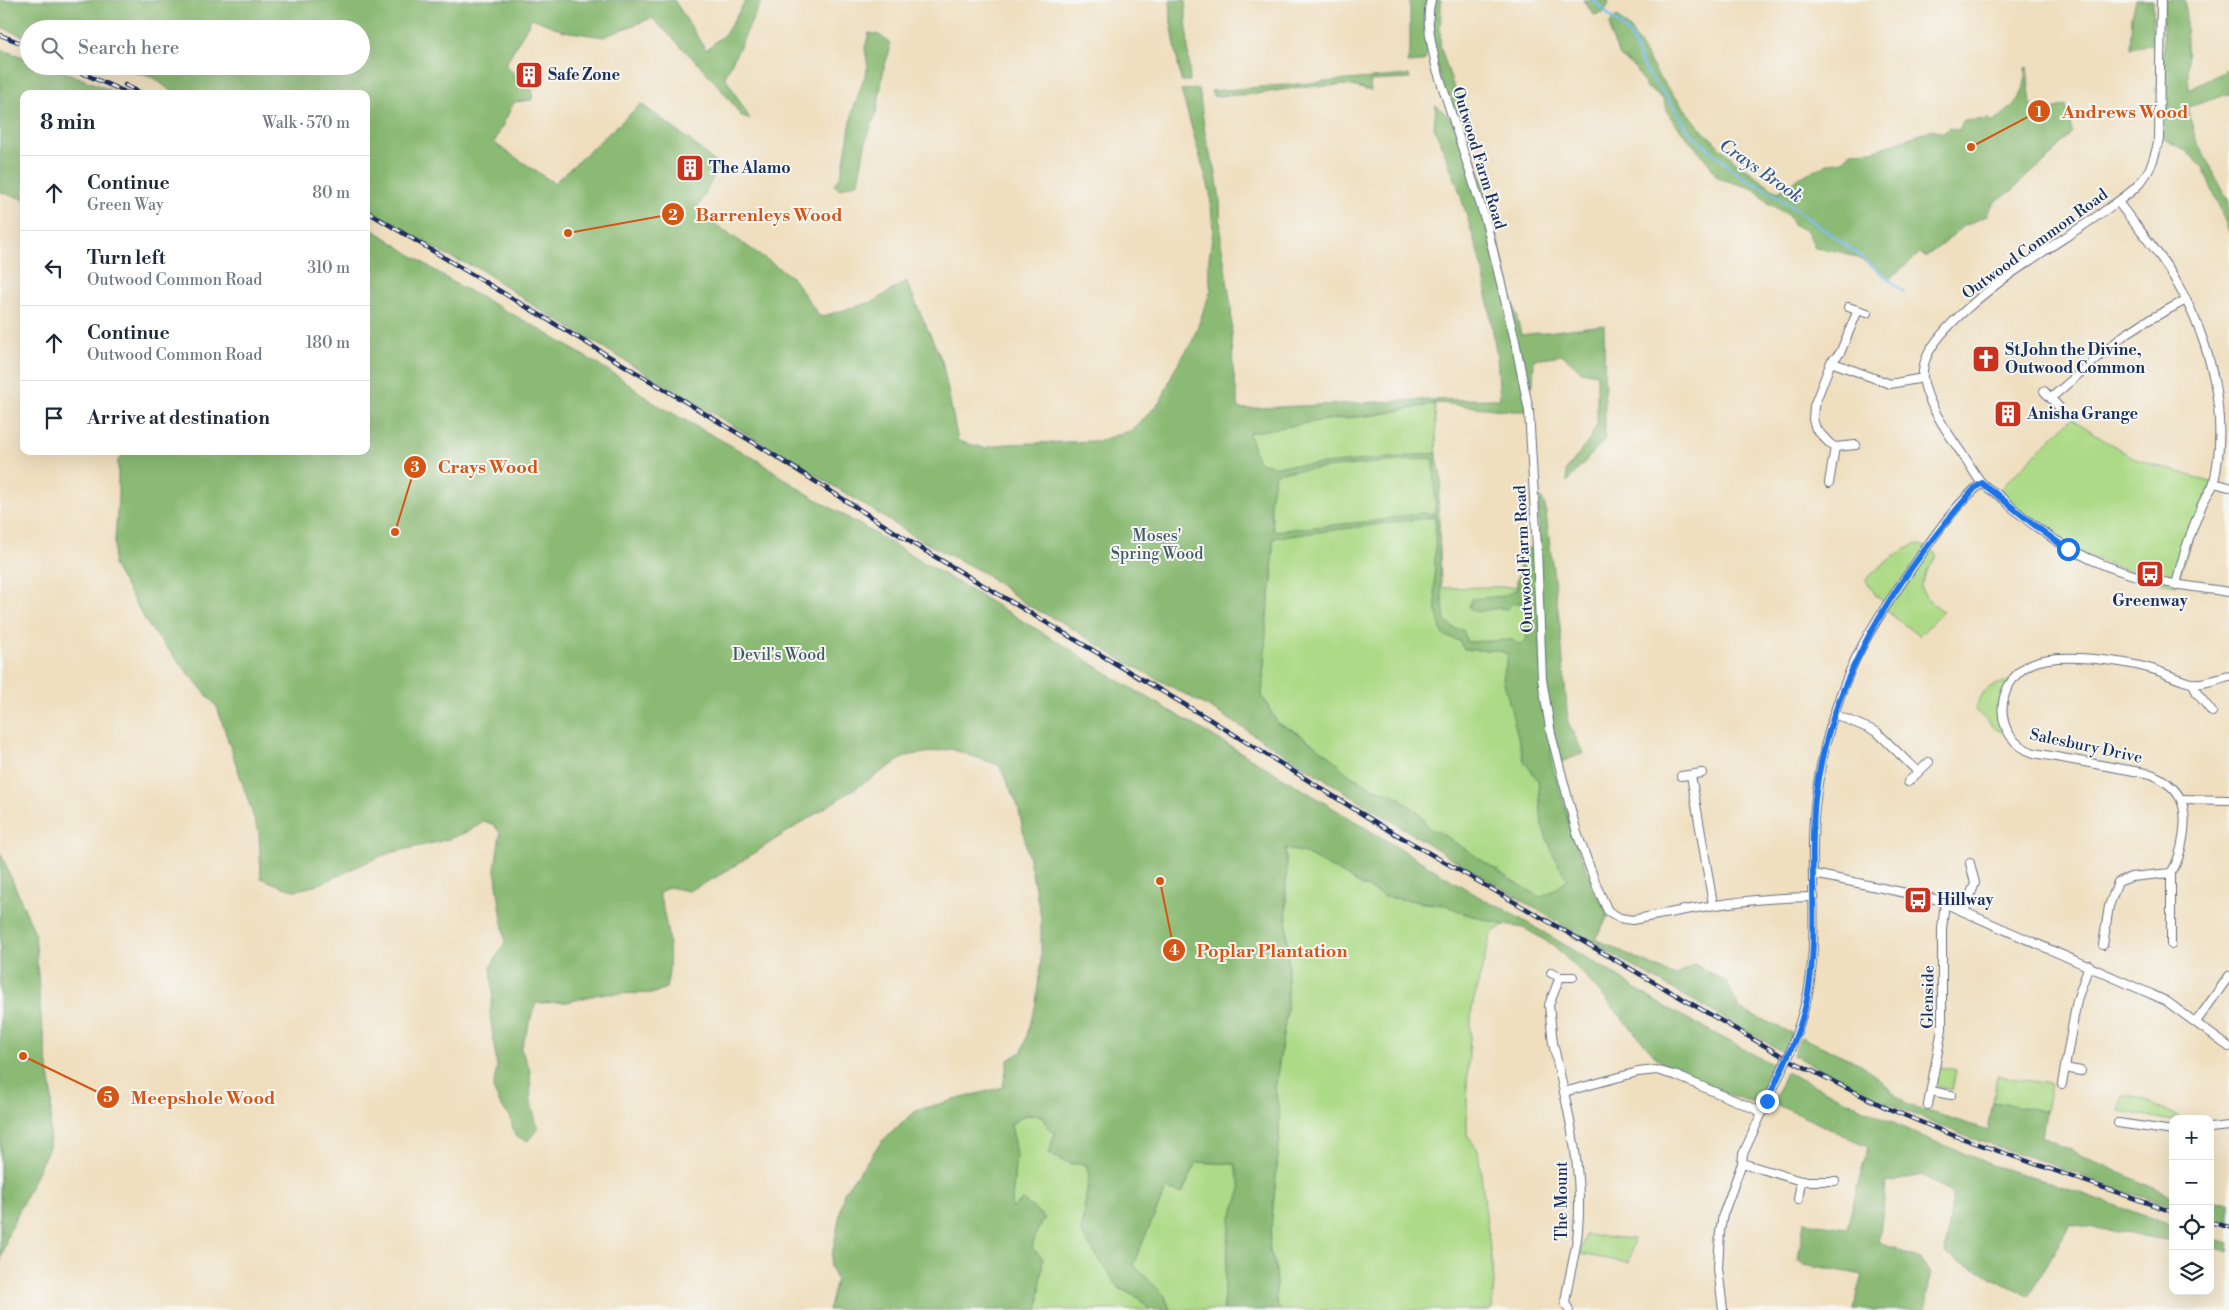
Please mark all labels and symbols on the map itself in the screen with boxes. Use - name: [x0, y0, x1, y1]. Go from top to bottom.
- building icon: Safe Zone: [514, 60, 544, 90]
- place label: Safe Zone: [548, 65, 620, 85]
- street label: Outwood Farm Road: [1448, 84, 1510, 232]
- callout: Andrews Wood: [2026, 95, 2198, 128]
- text: Andrews Wood: [2061, 101, 2188, 124]
- text: 1: [2035, 103, 2043, 122]
- water label: Crays Brook: [1715, 134, 1807, 208]
- building icon: The Alamo: [675, 153, 705, 183]
- place label: The Alamo: [709, 158, 791, 178]
- street label: Outwood Common Road: [1958, 184, 2112, 304]
- callout: Barrenleys Wood: [661, 198, 853, 231]
- text: Barrenleys Wood: [695, 204, 843, 227]
- text: 2: [668, 206, 678, 225]
- place label: St John the Divine, Outwood Common: [2005, 340, 2145, 378]
- church icon: St John the Divine, Outwood Common: [1971, 344, 2001, 374]
- building icon: Anisha Grange: [1993, 399, 2023, 429]
- place label: Anisha Grange: [2026, 404, 2138, 424]
- callout: Crays Wood: [402, 450, 548, 483]
- text: Crays Wood: [438, 456, 538, 479]
- text: 3: [410, 458, 420, 477]
- street label: Outwood Farm Road: [1510, 485, 1538, 633]
- park label: Moses' Spring Wood: [1111, 526, 1203, 564]
- route start: [2057, 538, 2080, 561]
- bus stop icon: Greenway: [2135, 559, 2165, 589]
- place label: Greenway: [2112, 591, 2189, 611]
- park label: Devil's Wood: [733, 645, 825, 665]
- street label: Salesbury Drive: [2028, 724, 2144, 768]
- bus stop icon: Hillway: [1903, 885, 1933, 915]
- place label: Hillway: [1937, 890, 1995, 910]
- callout: Poplar Plantation: [1161, 934, 1357, 967]
- text: Poplar Plantation: [1197, 940, 1347, 963]
- text: 4: [1169, 941, 1179, 960]
- street label: Glenside: [1917, 965, 1939, 1029]
- callout: Meepshole Wood: [96, 1081, 285, 1114]
- text: Meepshole Wood: [131, 1087, 275, 1110]
- text: 5: [103, 1088, 113, 1107]
- route end: [1756, 1090, 1779, 1113]
- street label: The Mount: [1552, 1161, 1572, 1241]

